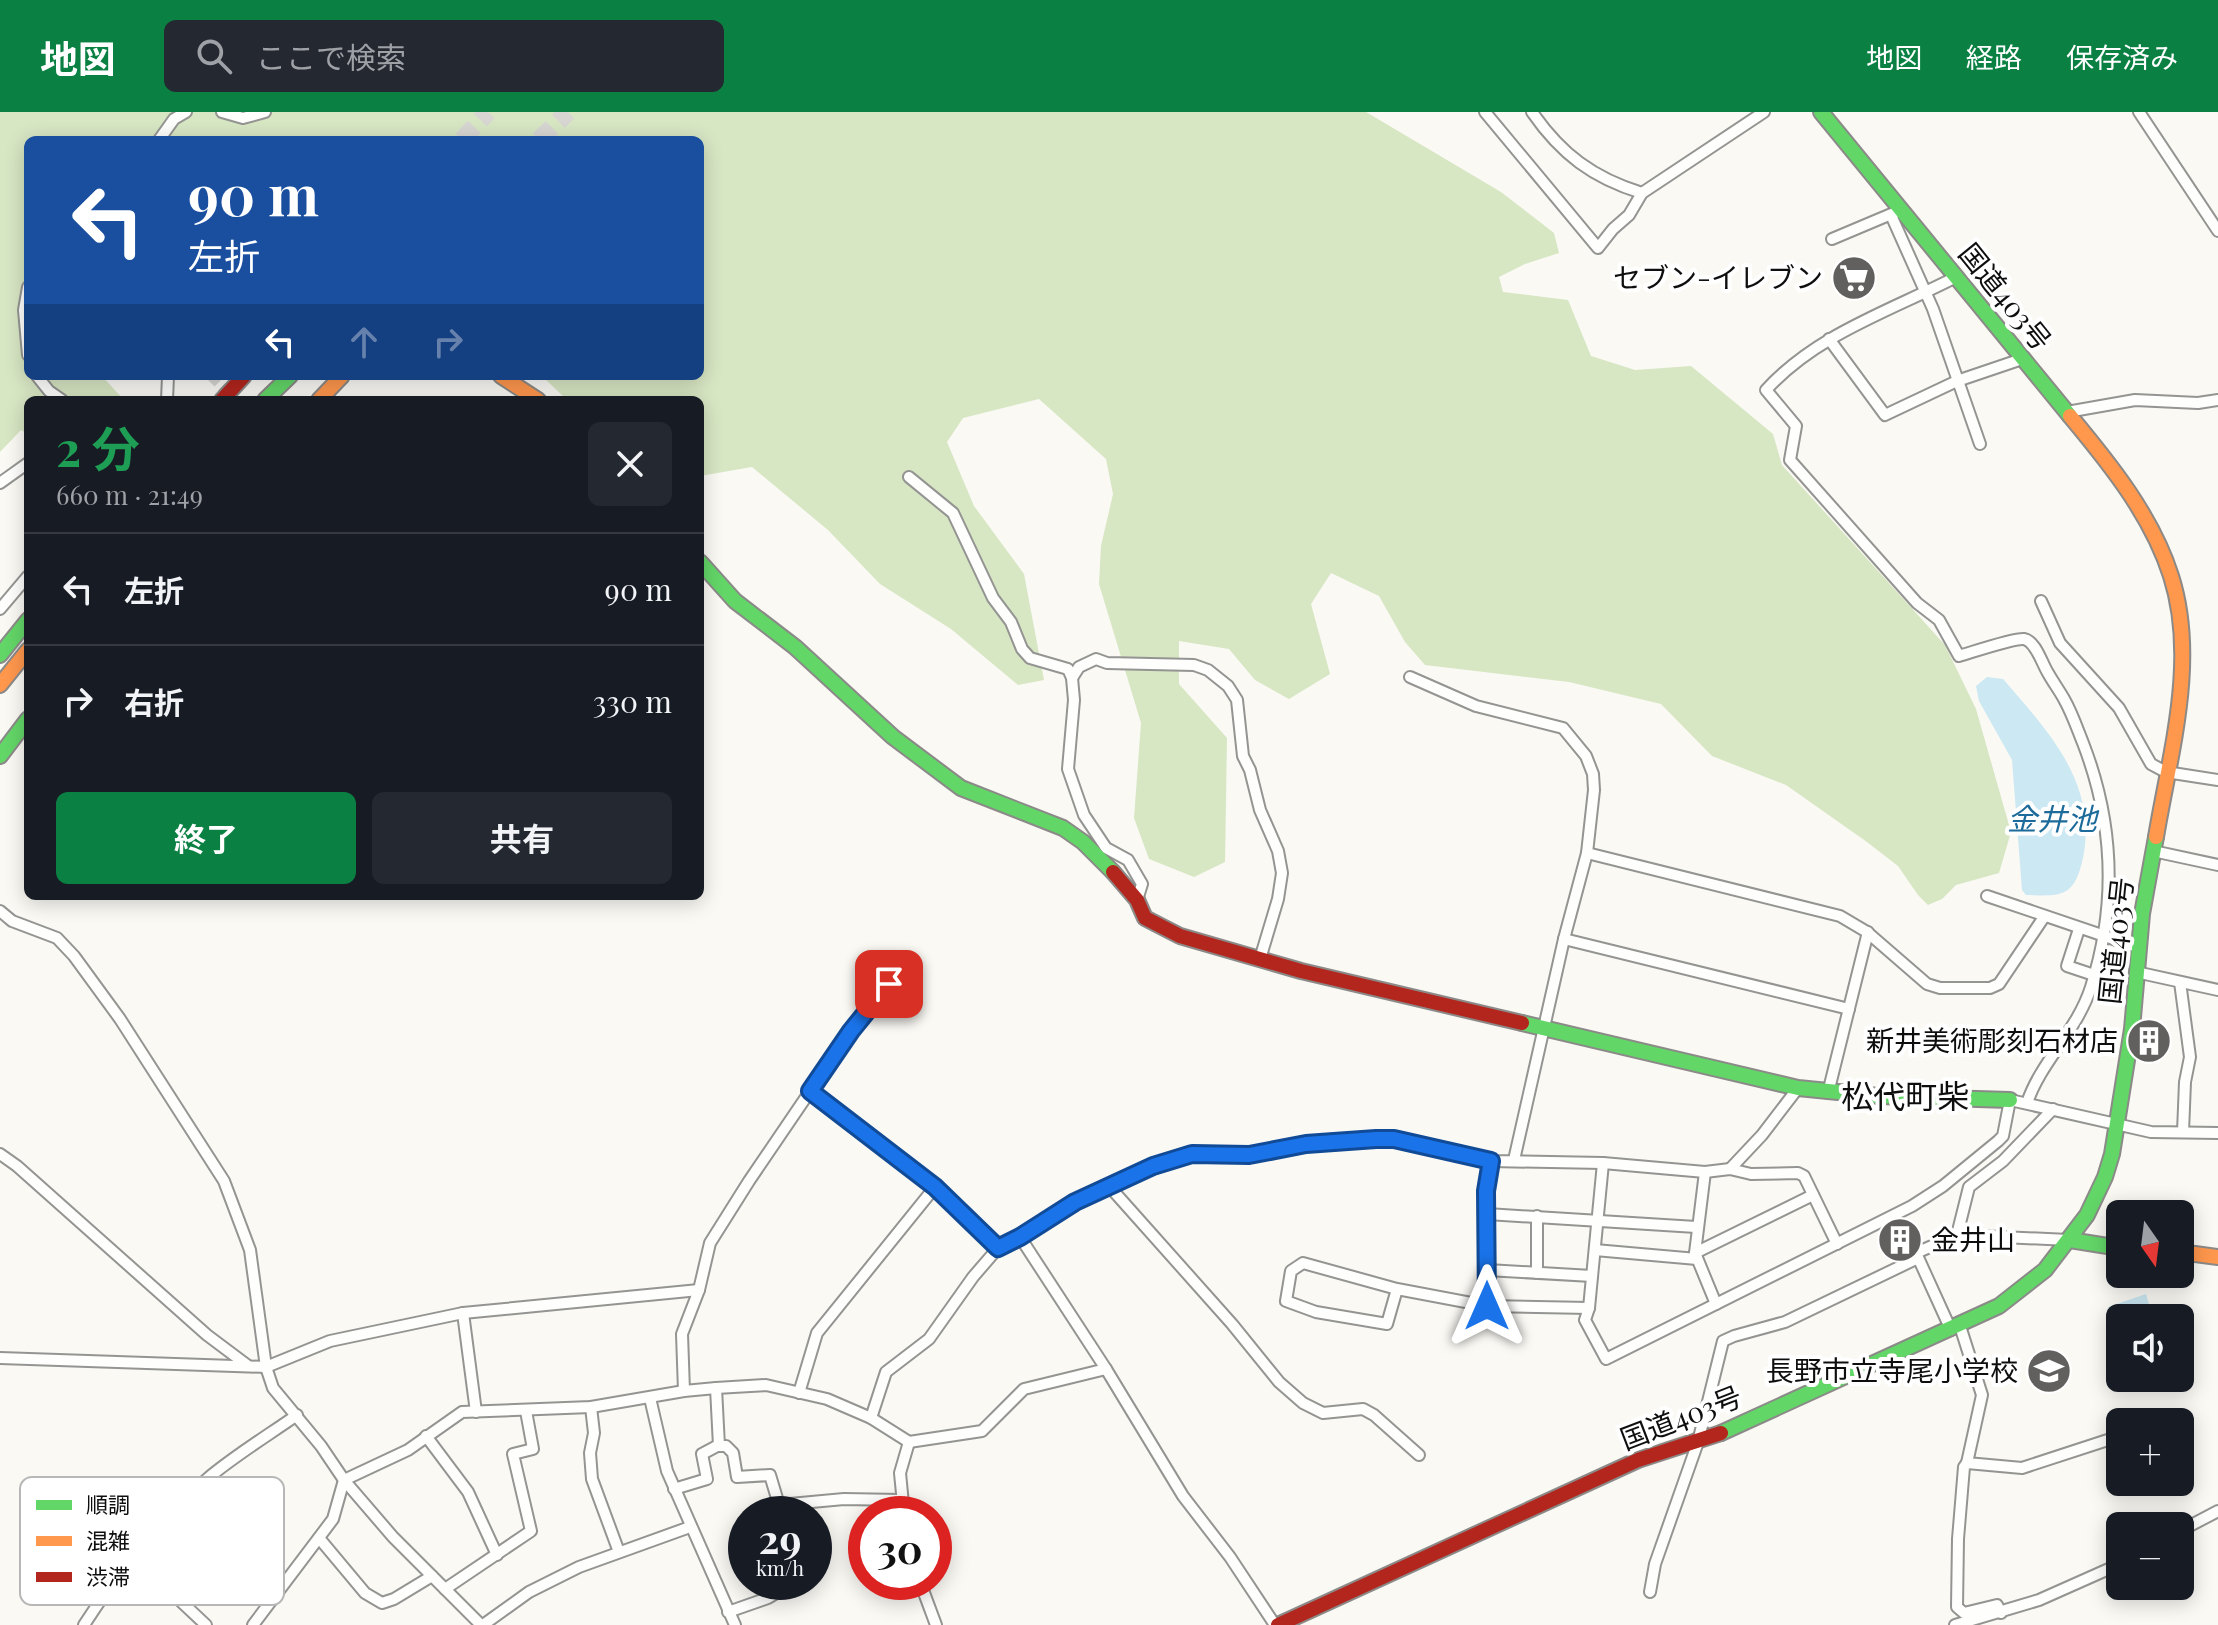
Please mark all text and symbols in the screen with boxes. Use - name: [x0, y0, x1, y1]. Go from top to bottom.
- search box: [164, 20, 724, 92]
- text: 地図: [40, 32, 116, 83]
- icon: search: [192, 34, 236, 78]
- text: ここで検索: [256, 37, 406, 77]
- text: 地図: [1866, 38, 1922, 75]
- text: 経路: [1966, 38, 2022, 75]
- text: 保存済み: [2066, 38, 2178, 75]
- text: 90 m: [188, 156, 319, 231]
- icon: left: [56, 168, 160, 272]
- text: 左折: [188, 231, 260, 279]
- street label: 国道403号: [1952, 235, 2061, 357]
- supermarket icon: セブン-イレブン: [1830, 254, 1878, 302]
- place label: セブン-イレブン: [1613, 258, 1823, 295]
- icon: left: [258, 320, 302, 364]
- icon: ahead: [342, 320, 386, 364]
- icon: right: [426, 320, 470, 364]
- text: 2 分: [56, 415, 140, 479]
- button: close: [588, 422, 672, 506]
- text: 660 m · 21:49: [56, 477, 203, 512]
- icon: left: [56, 567, 100, 611]
- text: 90 m: [605, 569, 672, 609]
- text: 左折: [124, 570, 184, 610]
- icon: right: [56, 679, 100, 723]
- text: 330 m: [593, 681, 672, 721]
- text: 右折: [124, 682, 184, 722]
- button: 終了: [56, 792, 356, 884]
- button: 共有: [372, 792, 672, 884]
- water label: 金井池: [2007, 798, 2100, 838]
- street label: 国道403号: [2089, 876, 2140, 1006]
- pin: [855, 950, 923, 1018]
- icon: arrive: [867, 962, 911, 1006]
- building icon: 新井美術彫刻石材店: [2125, 1017, 2173, 1065]
- place label: 新井美術彫刻石材店: [1866, 1021, 2118, 1058]
- district label: 松代町柴: [1841, 1073, 1969, 1116]
- north arrow: [2106, 1200, 2194, 1288]
- map controls: [2106, 1200, 2194, 1600]
- building icon: 金井山: [1876, 1216, 1924, 1264]
- place label: 金井山: [1931, 1220, 2015, 1257]
- position arrow: [1445, 1264, 1529, 1348]
- button: sound: [2106, 1304, 2194, 1392]
- school or university icon: 長野市立寺尾小学校: [2025, 1347, 2073, 1395]
- place label: 長野市立寺尾小学校: [1766, 1351, 2018, 1388]
- street label: 国道403号: [1614, 1377, 1746, 1457]
- button: +: [2106, 1408, 2194, 1496]
- legend: [20, 1477, 284, 1605]
- text: 順調: [86, 1489, 130, 1519]
- speed limit sign: 30: [848, 1496, 952, 1600]
- text: 29: [758, 1511, 802, 1564]
- button: −: [2106, 1512, 2194, 1600]
- text: 混雑: [86, 1525, 130, 1555]
- text: km/h: [756, 1554, 804, 1581]
- text: 渋滞: [86, 1561, 130, 1591]

